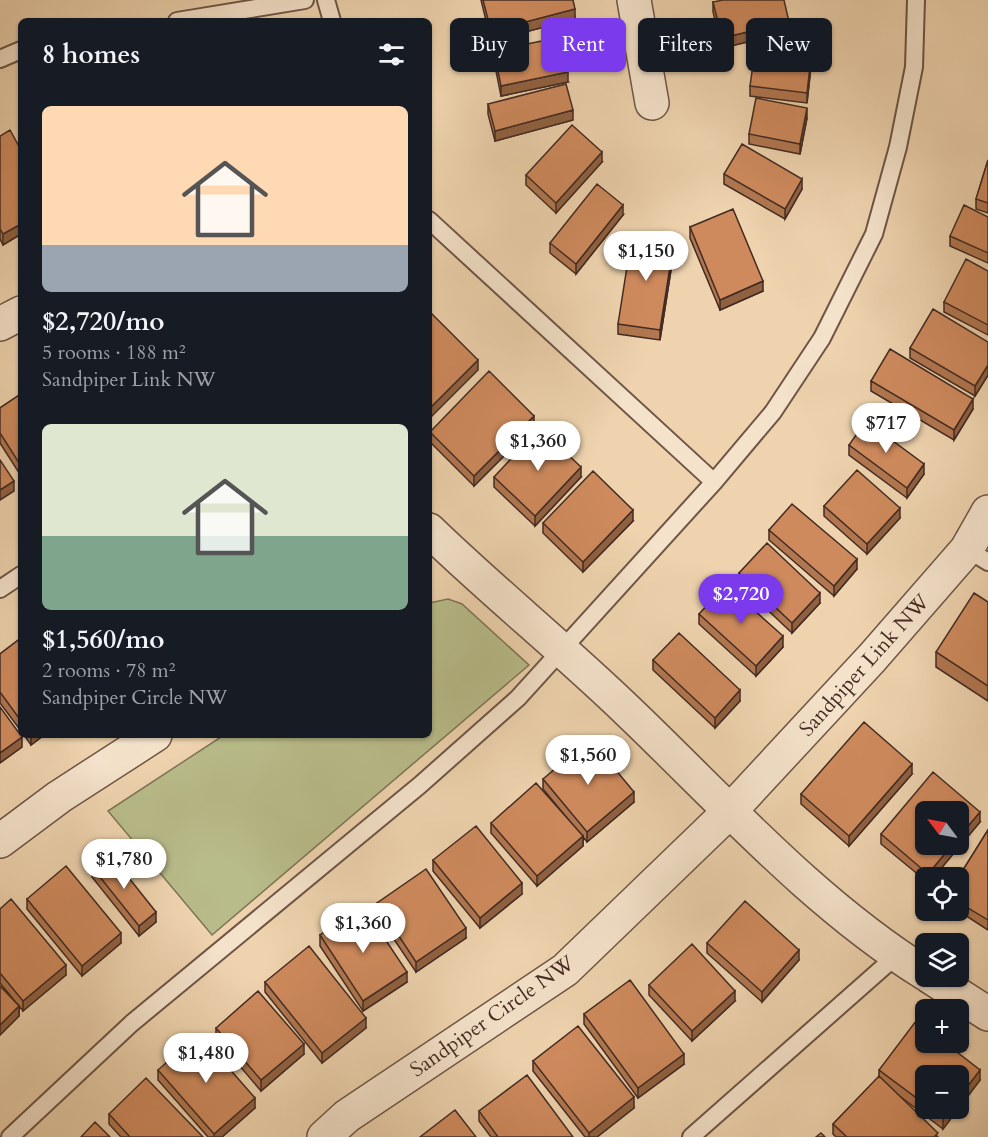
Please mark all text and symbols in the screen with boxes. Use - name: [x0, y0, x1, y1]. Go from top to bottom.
- chip: Buy: [450, 18, 529, 72]
- chip: Rent: [541, 18, 626, 72]
- chip: Filters: [638, 18, 734, 72]
- chip: New: [746, 18, 832, 72]
- text: 8 homes: [42, 37, 140, 72]
- icon: filters: [375, 38, 408, 71]
- icon: home: [171, 145, 279, 253]
- pin: $1,150: [597, 231, 695, 282]
- text: $1,150: [617, 237, 675, 264]
- text: $2,720/mo: [42, 304, 165, 339]
- text: 5 rooms · 188 m²: [42, 339, 186, 366]
- text: Sandpiper Link NW: [42, 366, 216, 393]
- pin: $717: [850, 403, 922, 454]
- text: $717: [866, 409, 906, 436]
- pin: $1,360: [489, 421, 587, 472]
- text: $1,360: [509, 427, 567, 454]
- icon: home: [171, 463, 279, 571]
- pin: $2,720: [692, 574, 790, 625]
- text: $2,720: [712, 580, 770, 607]
- street label: Sandpiper Link NW: [793, 587, 937, 743]
- text: $1,560/mo: [42, 622, 165, 657]
- text: 2 rooms · 78 m²: [42, 657, 175, 684]
- text: Sandpiper Circle NW: [42, 684, 227, 711]
- pin: $1,560: [539, 735, 637, 786]
- text: $1,560: [559, 741, 617, 768]
- north arrow: [915, 801, 969, 855]
- map controls: [915, 801, 969, 1119]
- pin: $1,780: [75, 839, 173, 890]
- text: $1,780: [95, 845, 153, 872]
- button: locate: [915, 867, 969, 921]
- pin: $1,360: [314, 903, 412, 954]
- text: $1,360: [334, 909, 392, 936]
- button: layers: [915, 933, 969, 987]
- street label: Sandpiper Circle NW: [404, 948, 581, 1084]
- button: +: [915, 999, 969, 1053]
- pin: $1,480: [157, 1033, 255, 1084]
- text: $1,480: [177, 1039, 235, 1066]
- button: −: [915, 1065, 969, 1119]

